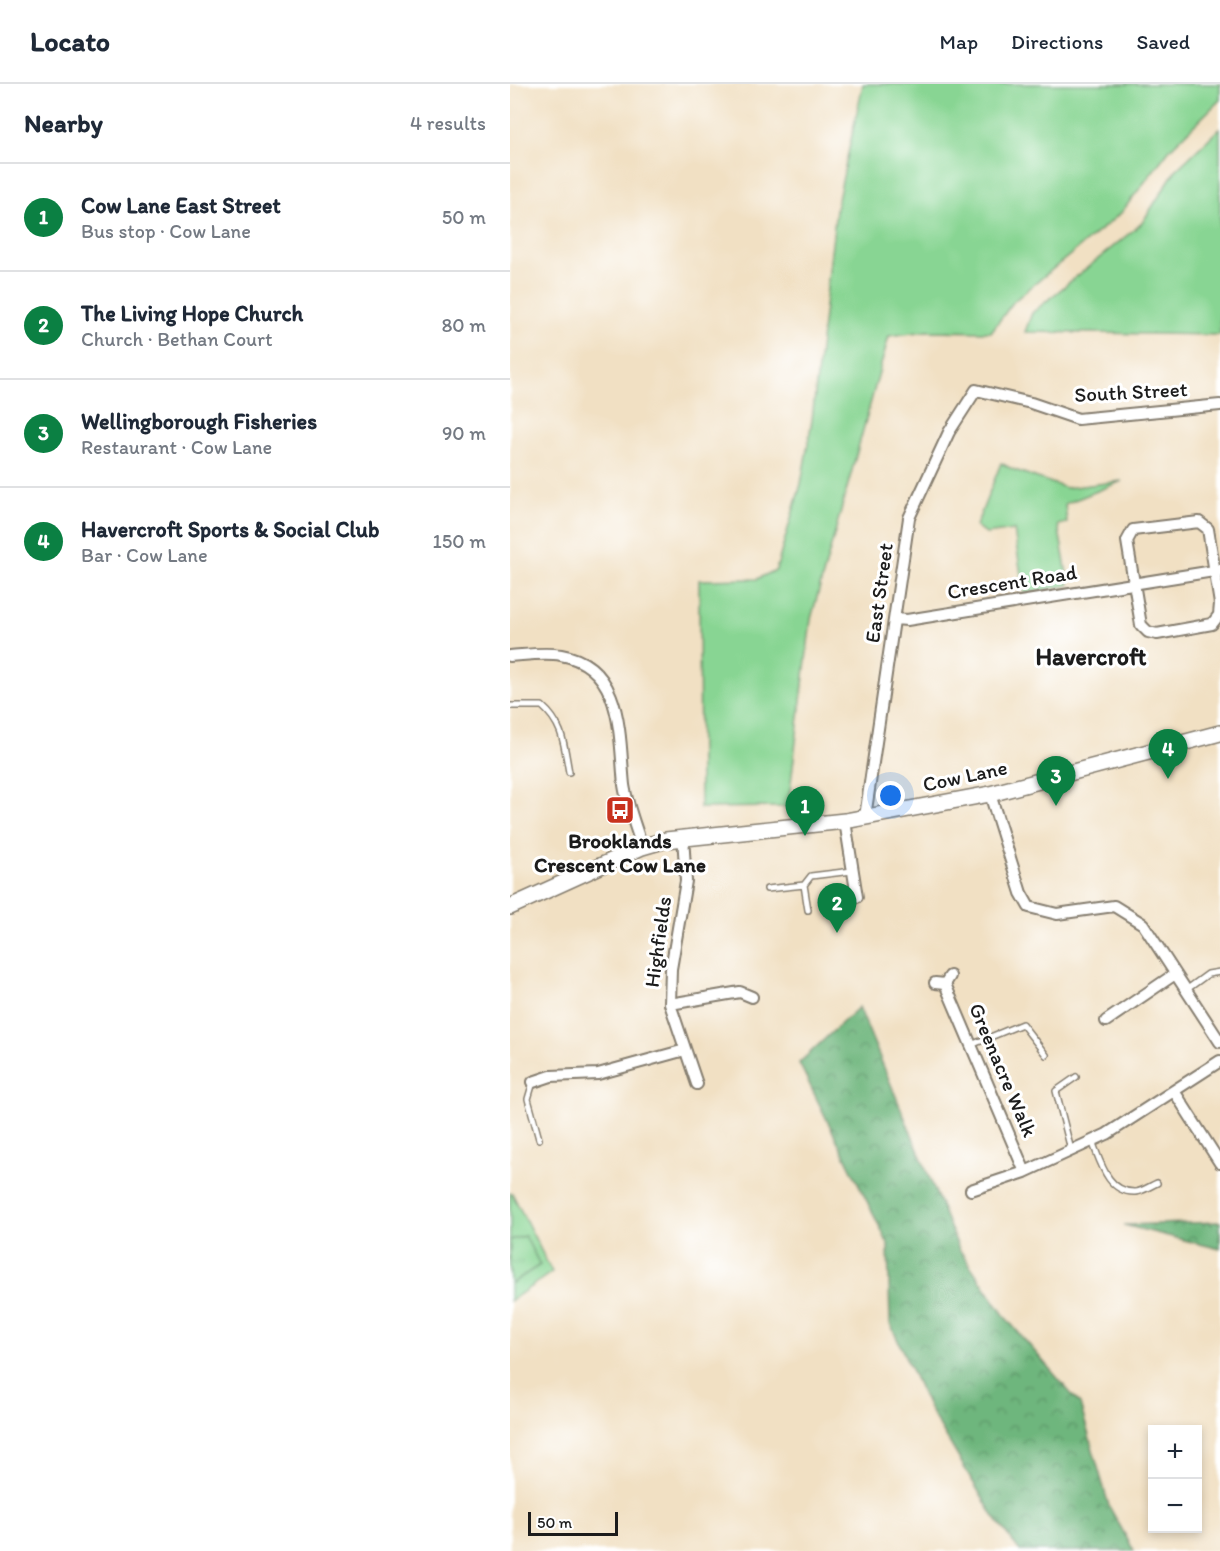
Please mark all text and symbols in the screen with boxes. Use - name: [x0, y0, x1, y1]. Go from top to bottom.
- text: Locato: [30, 24, 110, 58]
- text: Map: [940, 29, 978, 54]
- text: Directions: [1011, 29, 1103, 54]
- text: Saved: [1136, 29, 1190, 54]
- text: Nearby: [24, 107, 103, 139]
- text: 4 results: [410, 111, 486, 135]
- text: Cow Lane East Street: [81, 192, 281, 219]
- text: 1: [39, 205, 48, 229]
- text: 50 m: [442, 205, 486, 229]
- text: Bus stop · Cow Lane: [81, 219, 251, 243]
- text: The Living Hope Church: [81, 300, 303, 327]
- text: 2: [38, 313, 49, 337]
- text: 80 m: [441, 313, 486, 337]
- text: Church · Bethan Court: [81, 327, 273, 351]
- street label: South Street: [1074, 376, 1188, 407]
- text: Wellingborough Fisheries: [81, 408, 317, 435]
- text: 3: [38, 421, 49, 445]
- text: 90 m: [442, 421, 486, 445]
- text: Restaurant · Cow Lane: [81, 435, 272, 459]
- text: Havercroft Sports & Social Club: [81, 516, 379, 543]
- text: 4: [37, 529, 50, 553]
- text: 150 m: [433, 529, 486, 553]
- street label: East Street: [859, 541, 898, 644]
- text: Bar · Cow Lane: [81, 543, 208, 567]
- street label: Crescent Road: [945, 559, 1079, 604]
- district label: Havercroft: [1035, 642, 1147, 671]
- pin: 4: [1148, 730, 1188, 779]
- street label: Cow Lane: [920, 754, 1009, 797]
- pin: 3: [1036, 756, 1076, 806]
- your location: [876, 781, 905, 810]
- pin: 1: [786, 786, 824, 836]
- bus stop icon: Brooklands Crescent Cow Lane: [604, 794, 636, 826]
- place label: Brooklands Crescent Cow Lane: [534, 828, 706, 877]
- pin: 2: [818, 884, 856, 933]
- street label: Highfields: [639, 895, 676, 989]
- street label: Greenacre Walk: [964, 999, 1043, 1141]
- map controls: [1148, 1425, 1202, 1533]
- button: +: [1148, 1425, 1202, 1479]
- button: −: [1148, 1479, 1202, 1533]
- scale bar: [528, 1509, 618, 1536]
- text: 50 m: [537, 1513, 572, 1532]

